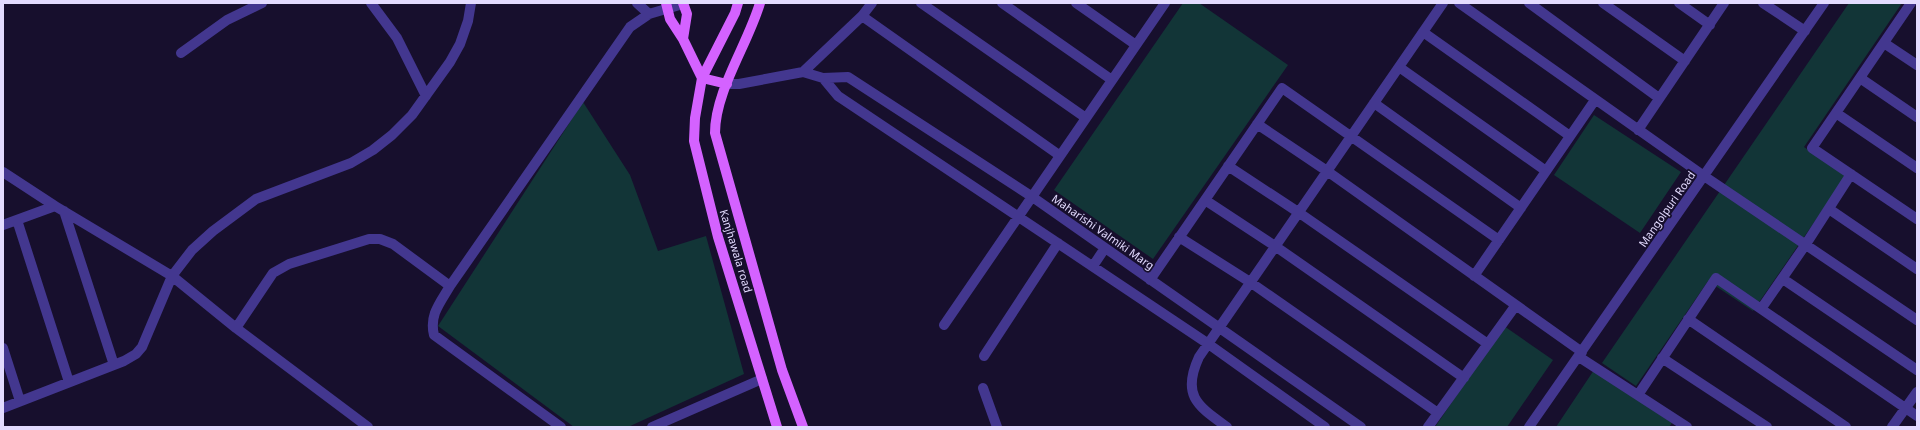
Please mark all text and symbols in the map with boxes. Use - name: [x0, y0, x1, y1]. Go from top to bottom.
- street label: Mangolpuri Road: [1635, 168, 1698, 250]
- street label: Maharishi Valmiki Marg: [1049, 191, 1157, 273]
- street label: Kanjhawala road: [717, 207, 756, 294]

